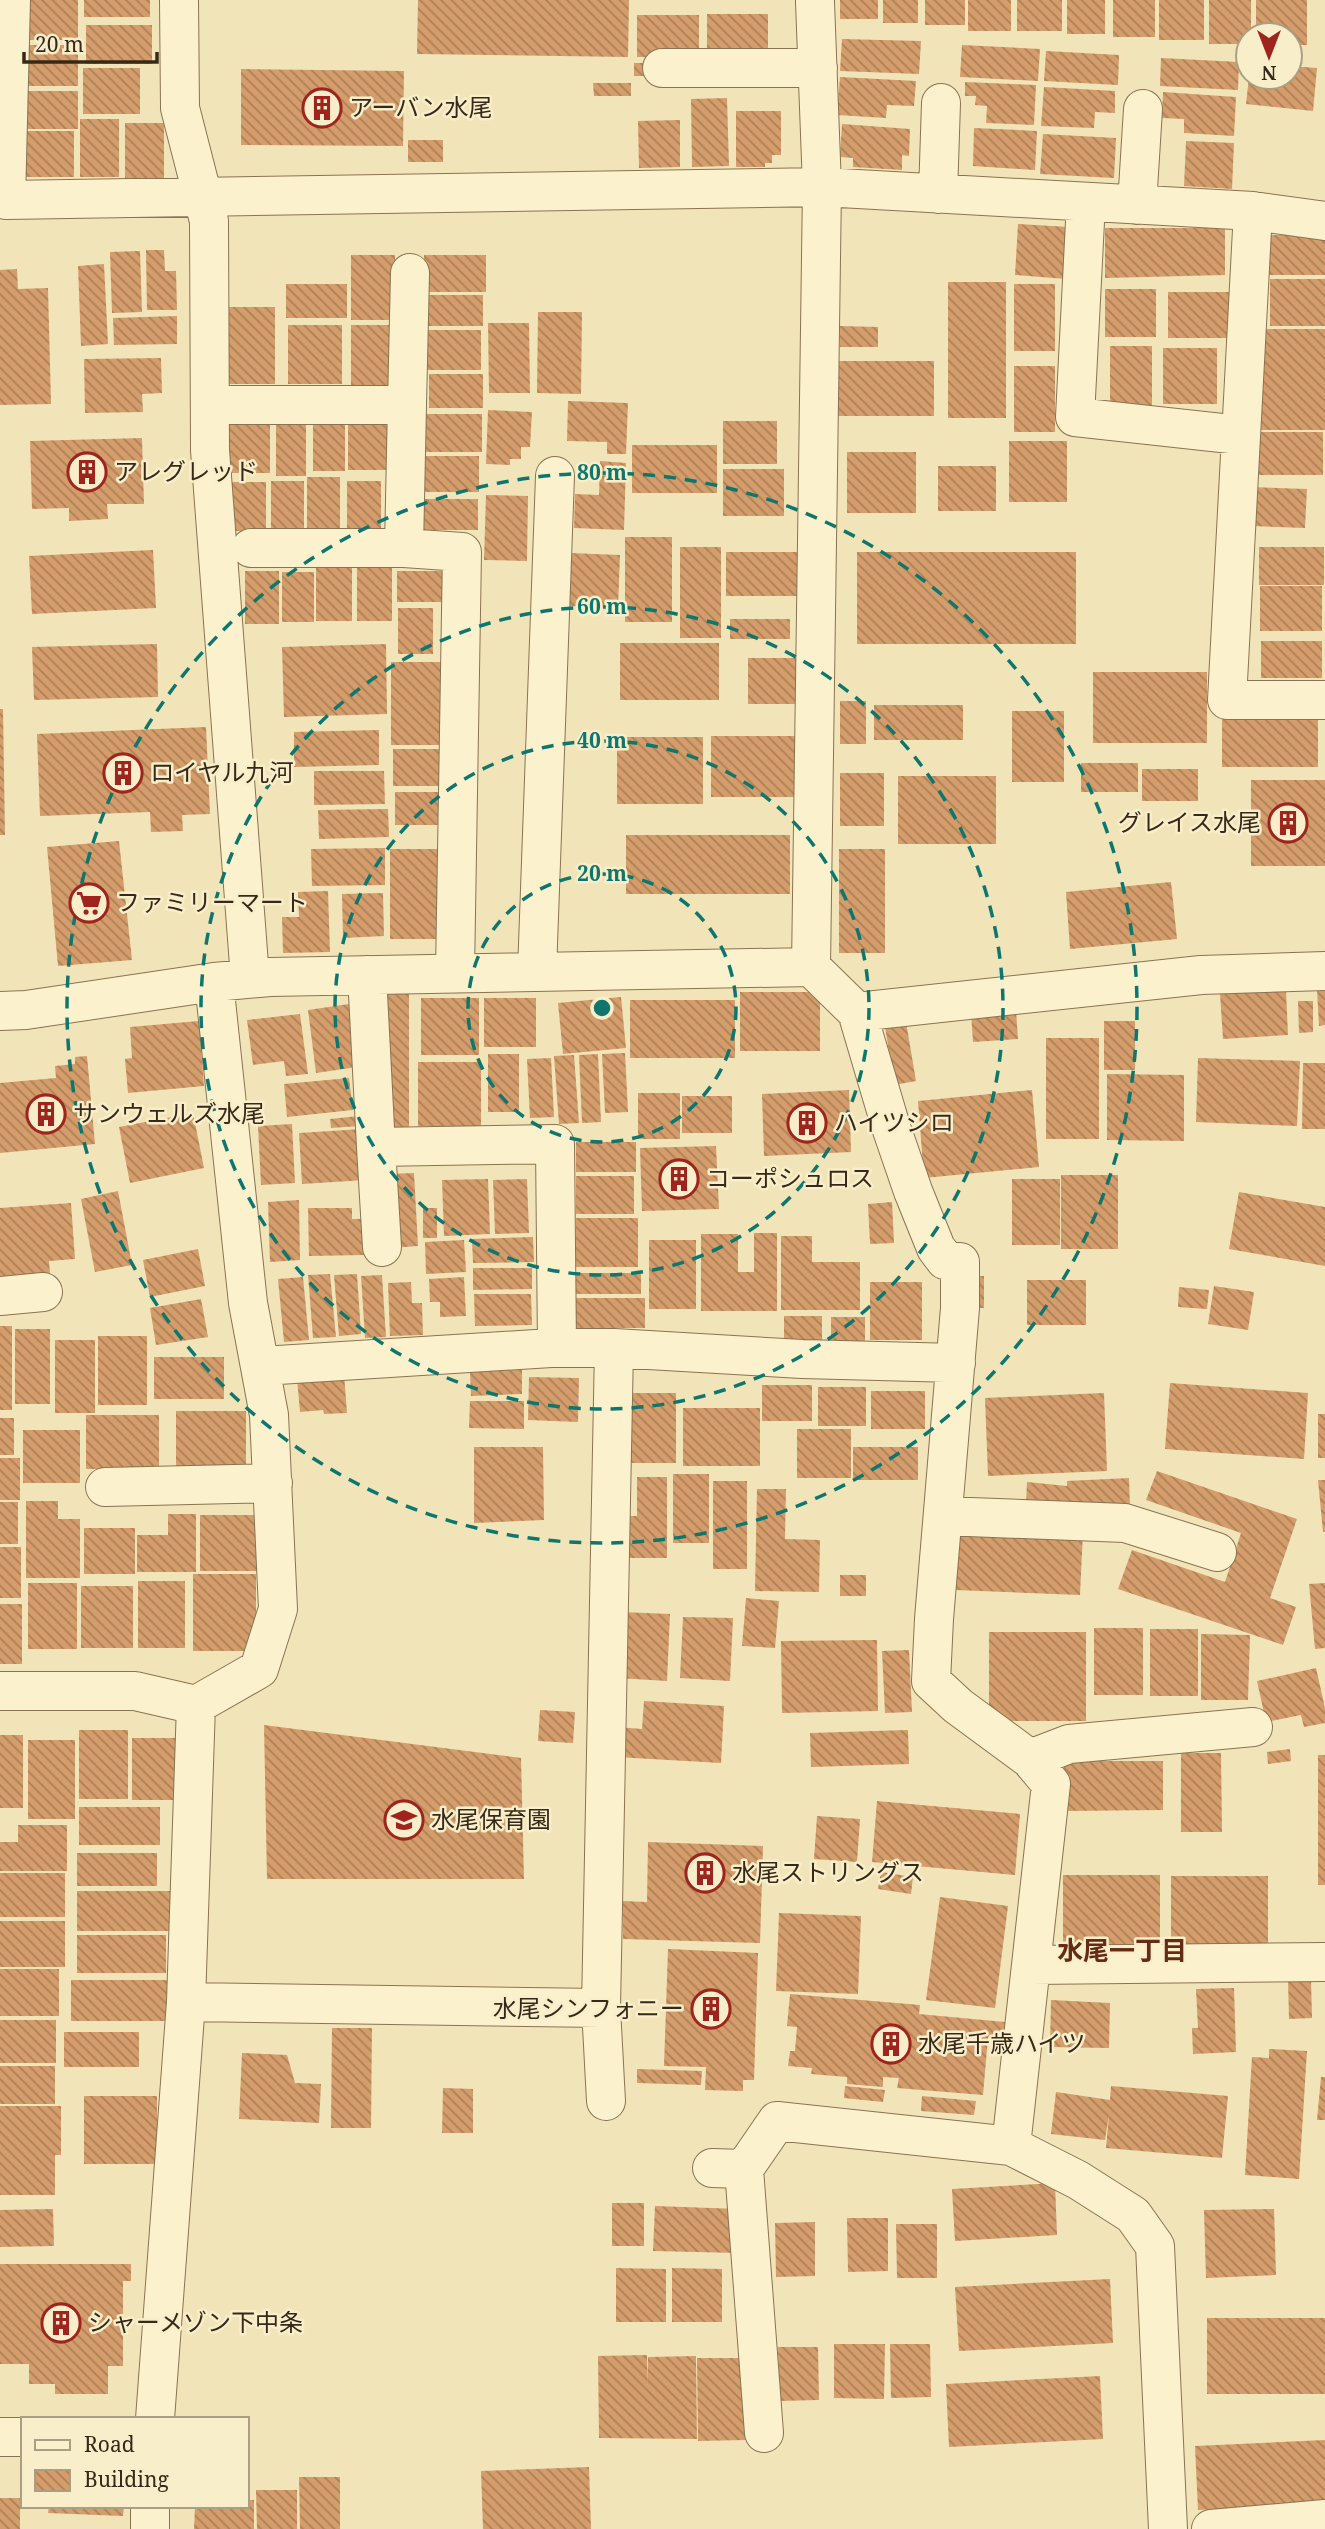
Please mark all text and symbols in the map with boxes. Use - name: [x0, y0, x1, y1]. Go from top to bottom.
- scale bar: [24, 21, 158, 65]
- north arrow: [1234, 21, 1304, 91]
- text: 20 m: [35, 30, 84, 58]
- text: N: [1261, 60, 1276, 86]
- building icon: アーバン水尾: [301, 87, 343, 129]
- place label: アーバン水尾: [349, 90, 493, 123]
- building icon: アレグレッド: [66, 451, 108, 493]
- place label: アレグレッド: [114, 454, 258, 487]
- text: 80 m: [577, 458, 627, 486]
- text: 60 m: [577, 592, 627, 620]
- text: 40 m: [577, 726, 627, 754]
- building icon: ロイヤル九河: [102, 752, 144, 794]
- place label: ロイヤル九河: [150, 755, 293, 788]
- building icon: グレイス水尾: [1267, 802, 1309, 844]
- place label: グレイス水尾: [1118, 805, 1261, 838]
- text: 20 m: [577, 859, 627, 887]
- supermarket icon: ファミリーマート: [68, 882, 110, 924]
- place label: ファミリーマート: [116, 885, 308, 918]
- centre of rings: [590, 996, 614, 1020]
- building icon: サンウェルズ水尾: [25, 1093, 67, 1135]
- place label: サンウェルズ水尾: [73, 1096, 265, 1129]
- building icon: ハイツシロ: [786, 1102, 828, 1144]
- place label: ハイツシロ: [834, 1105, 954, 1138]
- building icon: コーポシュロス: [658, 1158, 700, 1200]
- place label: コーポシュロス: [706, 1161, 874, 1194]
- school or university icon: 水尾保育園: [383, 1799, 425, 1841]
- place label: 水尾保育園: [431, 1802, 551, 1835]
- building icon: 水尾ストリングス: [684, 1852, 726, 1894]
- place label: 水尾ストリングス: [732, 1855, 924, 1888]
- district label: 水尾一丁目: [1057, 1932, 1187, 1968]
- building icon: 水尾シンフォニー: [690, 1988, 732, 2030]
- place label: 水尾シンフォニー: [493, 1991, 684, 2024]
- building icon: 水尾千歳ハイツ: [870, 2023, 912, 2065]
- place label: 水尾千歳ハイツ: [918, 2026, 1086, 2059]
- building icon: シャーメゾン下中条: [40, 2302, 82, 2344]
- place label: シャーメゾン下中条: [88, 2305, 303, 2338]
- legend: [21, 2417, 248, 2508]
- text: Road: [84, 2430, 135, 2458]
- text: Building: [84, 2465, 169, 2493]

